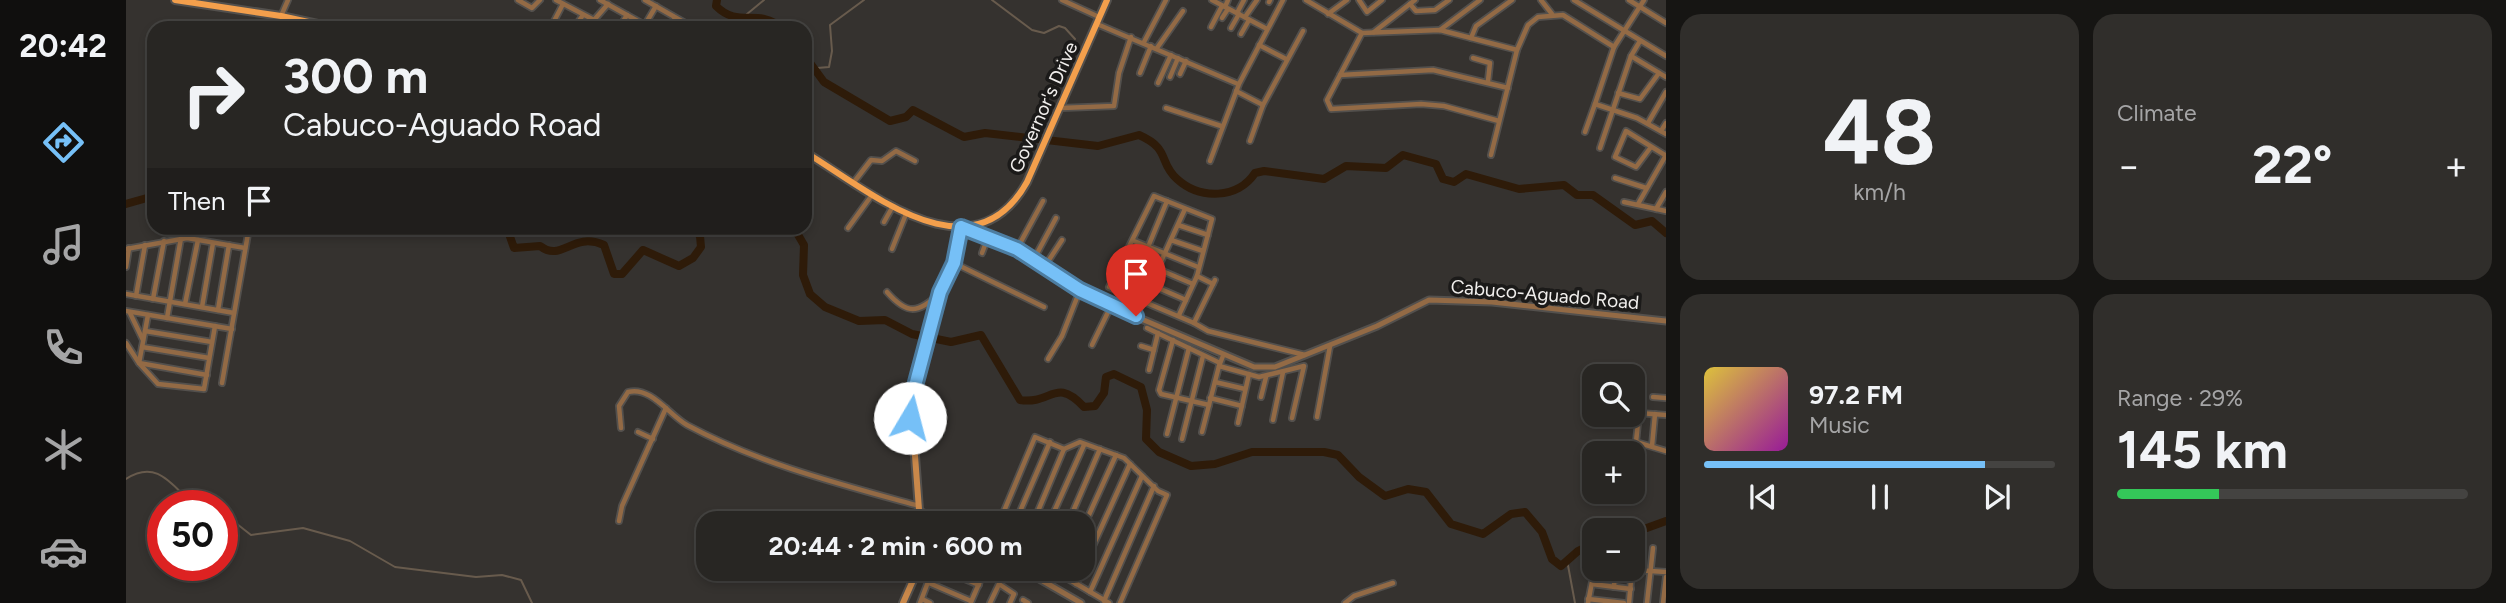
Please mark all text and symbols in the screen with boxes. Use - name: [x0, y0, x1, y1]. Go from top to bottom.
- text: 20:42: [19, 27, 107, 65]
- street label: Governor's Drive: [1004, 38, 1083, 176]
- text: 300 m: [283, 46, 428, 105]
- icon: right: [168, 49, 259, 140]
- text: 48: [1823, 78, 1936, 187]
- text: Climate: [2117, 99, 2196, 127]
- text: Cabuco-Aguado Road: [283, 106, 602, 144]
- icon: directions: [39, 118, 88, 167]
- text: 22°: [2253, 134, 2332, 196]
- text: −: [2117, 143, 2141, 189]
- text: +: [2444, 143, 2468, 189]
- text: km/h: [1853, 178, 1906, 206]
- icon: arrive: [240, 182, 278, 220]
- text: Then: [168, 185, 226, 217]
- icon: music: [39, 220, 88, 269]
- pin: [1106, 244, 1166, 316]
- icon: arrive: [1117, 255, 1155, 293]
- street label: Cabuco-Aguado Road: [1450, 275, 1640, 314]
- icon: phone: [39, 323, 88, 372]
- map controls: [1582, 364, 1645, 581]
- button: search: [1582, 364, 1645, 427]
- text: 97.2 FM: [1809, 379, 1903, 411]
- position arrow: [873, 381, 947, 455]
- text: Range · 29%: [2117, 384, 2243, 412]
- text: Music: [1809, 411, 1870, 439]
- text: 145 km: [2117, 419, 2288, 481]
- icon: climate: [39, 425, 88, 474]
- button: +: [1582, 441, 1645, 504]
- icon: previous: [1744, 478, 1782, 516]
- icon: pause: [1861, 478, 1899, 516]
- icon: next: [1978, 478, 2016, 516]
- speed limit sign: 50: [147, 490, 238, 581]
- button: −: [1582, 518, 1645, 581]
- icon: car: [39, 527, 88, 576]
- text: 20:44 · 2 min · 600 m: [768, 530, 1023, 562]

